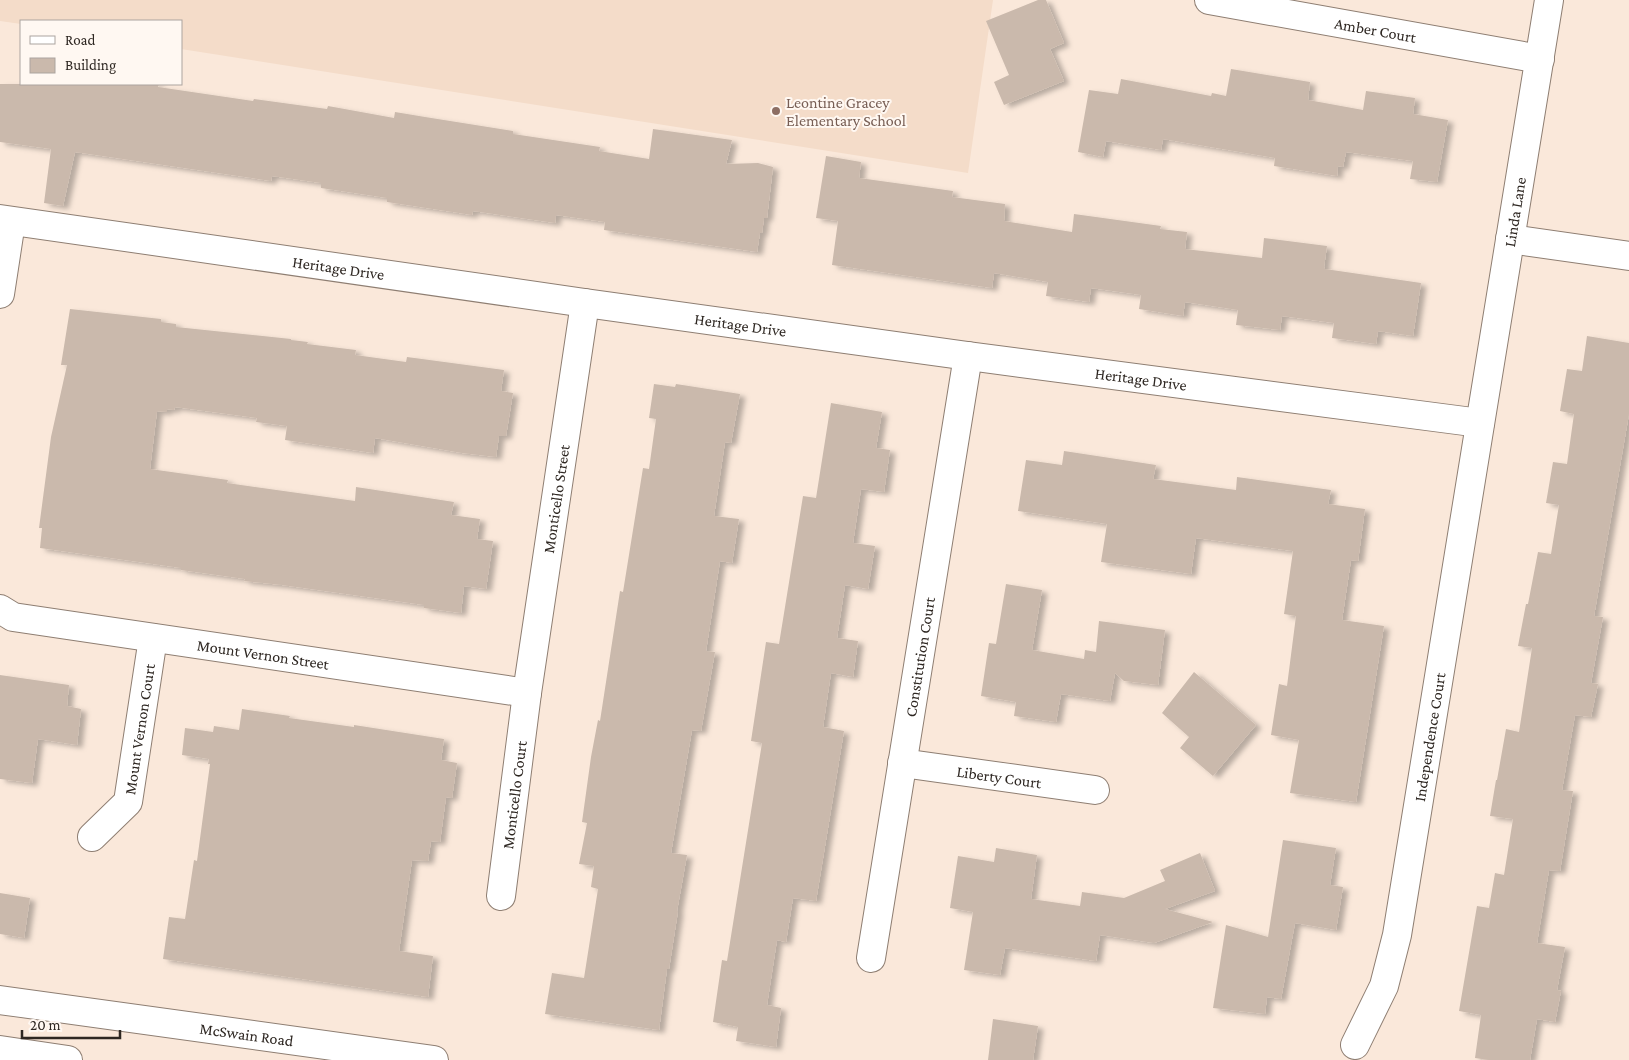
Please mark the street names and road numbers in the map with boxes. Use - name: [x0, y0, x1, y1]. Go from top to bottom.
- street label: Amber Court: [1333, 15, 1418, 46]
- street label: Linda Lane: [1501, 176, 1529, 248]
- street label: Heritage Drive: [291, 253, 385, 283]
- street label: Heritage Drive: [693, 310, 787, 340]
- street label: Heritage Drive: [1094, 365, 1188, 394]
- street label: Monticello Street: [540, 443, 573, 554]
- street label: Constitution Court: [902, 595, 938, 718]
- street label: Mount Vernon Street: [196, 636, 331, 673]
- street label: Mount Vernon Court: [121, 662, 158, 796]
- street label: Independence Court: [1411, 671, 1449, 803]
- street label: Monticello Court: [499, 739, 530, 850]
- street label: Liberty Court: [956, 763, 1043, 792]
- street label: McSwain Road: [199, 1020, 295, 1050]

